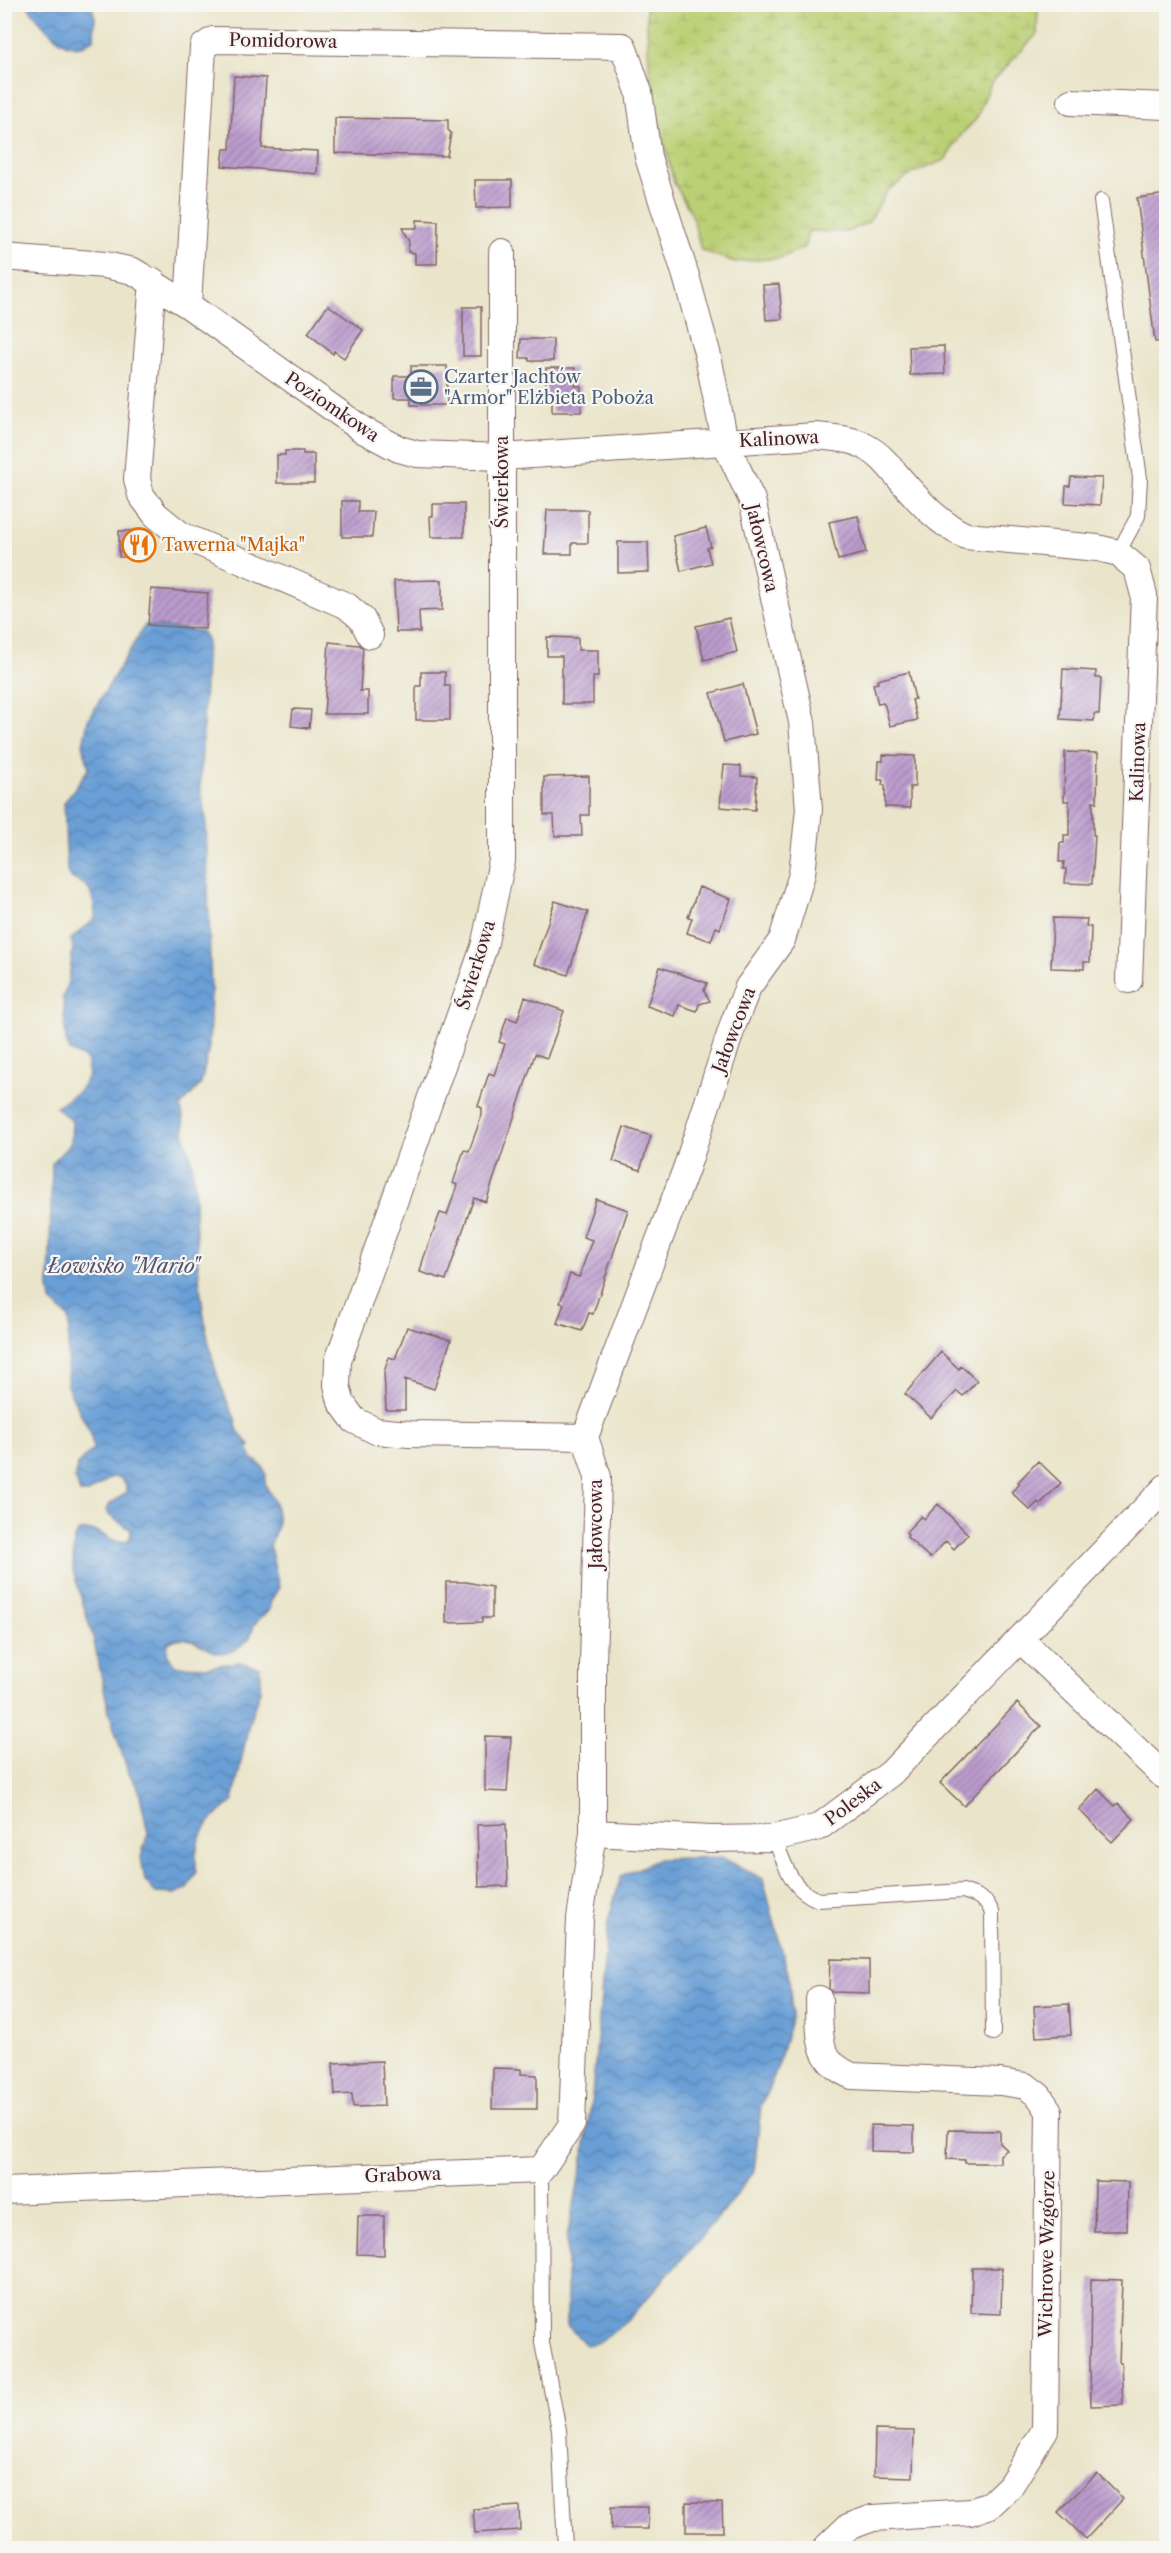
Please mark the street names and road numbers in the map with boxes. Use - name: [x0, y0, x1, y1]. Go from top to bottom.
- street label: Pomidorowa: [229, 29, 338, 53]
- street label: Poziomkowa: [281, 367, 384, 447]
- street label: Kalinowa: [738, 426, 820, 452]
- street label: Świerkowa: [490, 435, 513, 528]
- street label: Jałowcowa: [740, 499, 783, 595]
- street label: Kalinowa: [1126, 721, 1150, 802]
- street label: Świerkowa: [451, 917, 500, 1013]
- street label: Jałowcowa: [707, 984, 761, 1079]
- street label: Jałowcowa: [585, 1479, 607, 1572]
- street label: Poleska: [820, 1773, 886, 1830]
- street label: Grabowa: [364, 2163, 442, 2187]
- street label: Wichrowe Wzgórze: [1035, 2170, 1059, 2339]

